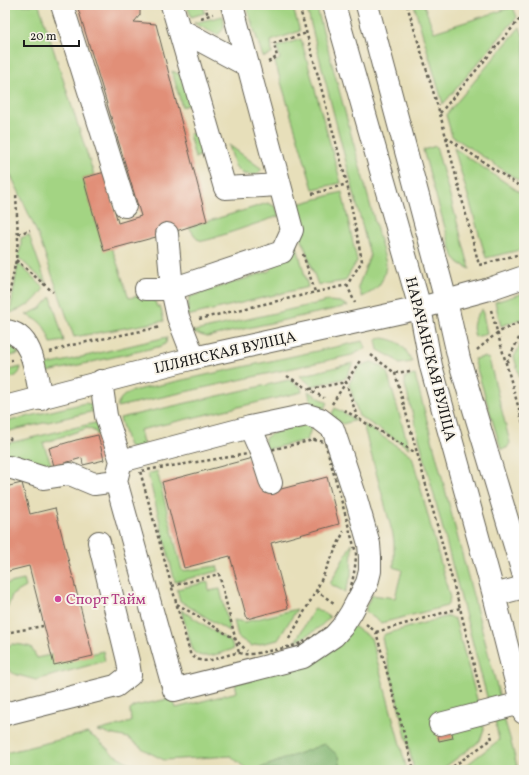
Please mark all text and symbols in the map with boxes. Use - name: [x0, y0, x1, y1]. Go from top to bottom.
- scale bar: [24, 22, 79, 48]
- text: 20 m: [30, 29, 57, 45]
- street label: НАРАЧАНСКАЯ ВУЛІЦА: [399, 275, 460, 444]
- street label: ІЛЛЯНСКАЯ ВУЛІЦА: [152, 327, 299, 380]
- place label: Спорт Тайм: [66, 590, 146, 611]
- marker: Спорт Тайм: [53, 594, 63, 604]

